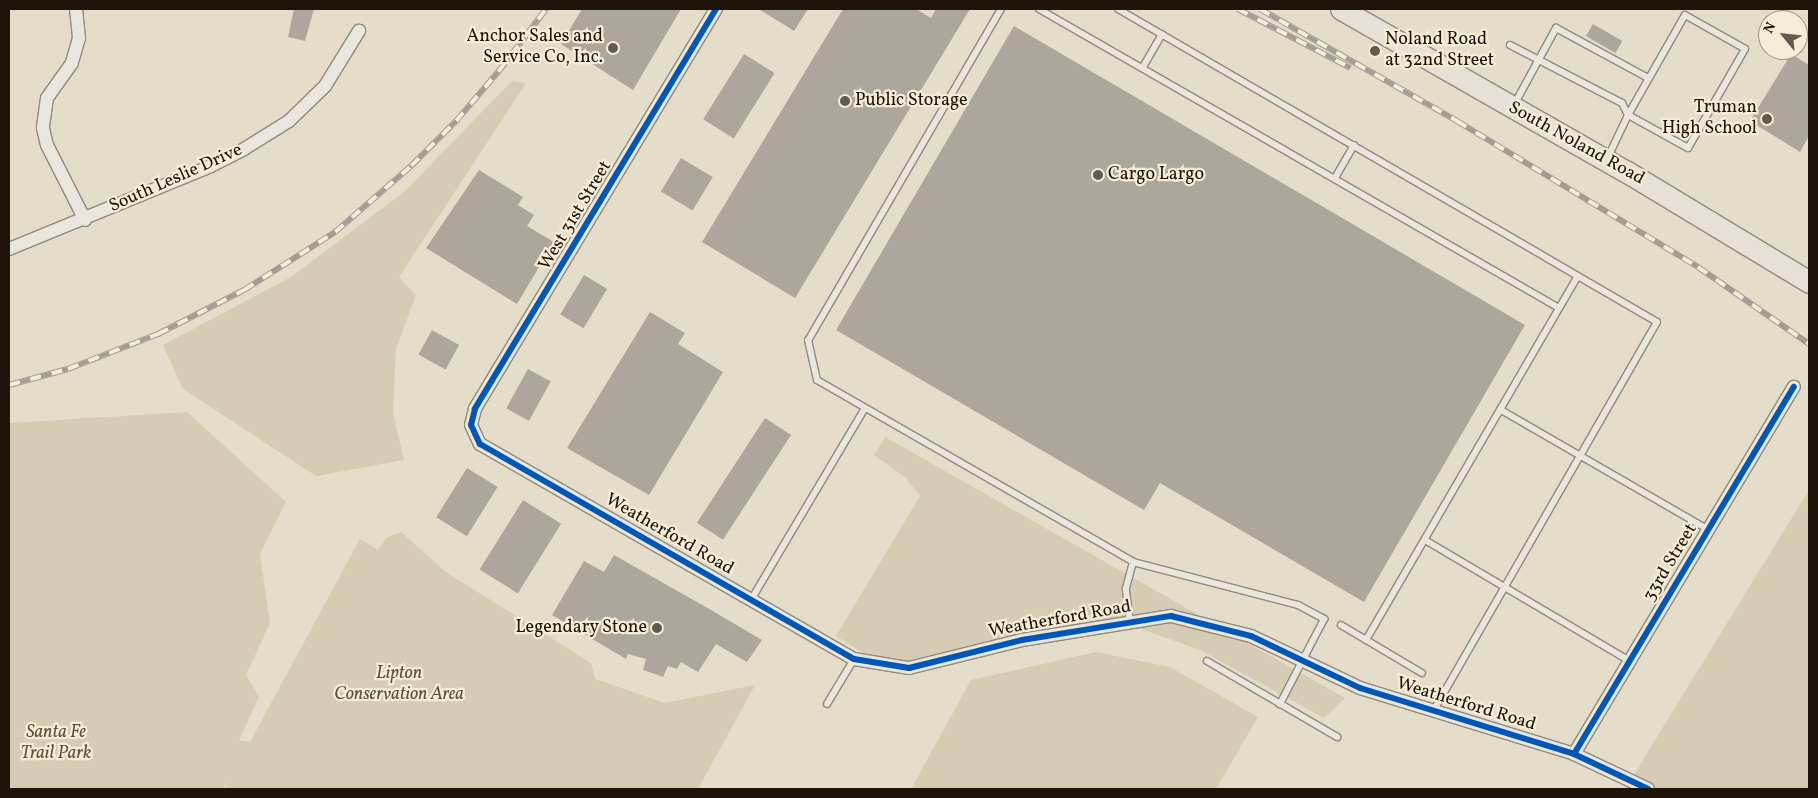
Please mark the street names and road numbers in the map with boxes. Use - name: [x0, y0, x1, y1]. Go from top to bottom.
- street label: South Noland Road: [1504, 98, 1648, 190]
- street label: South Leslie Drive: [106, 140, 246, 218]
- street label: West 31st Street: [535, 157, 617, 275]
- street label: Weatherford Road: [601, 489, 737, 581]
- street label: 33rd Street: [1639, 520, 1703, 606]
- street label: Weatherford Road: [987, 597, 1133, 643]
- street label: Weatherford Road: [1394, 674, 1538, 736]

